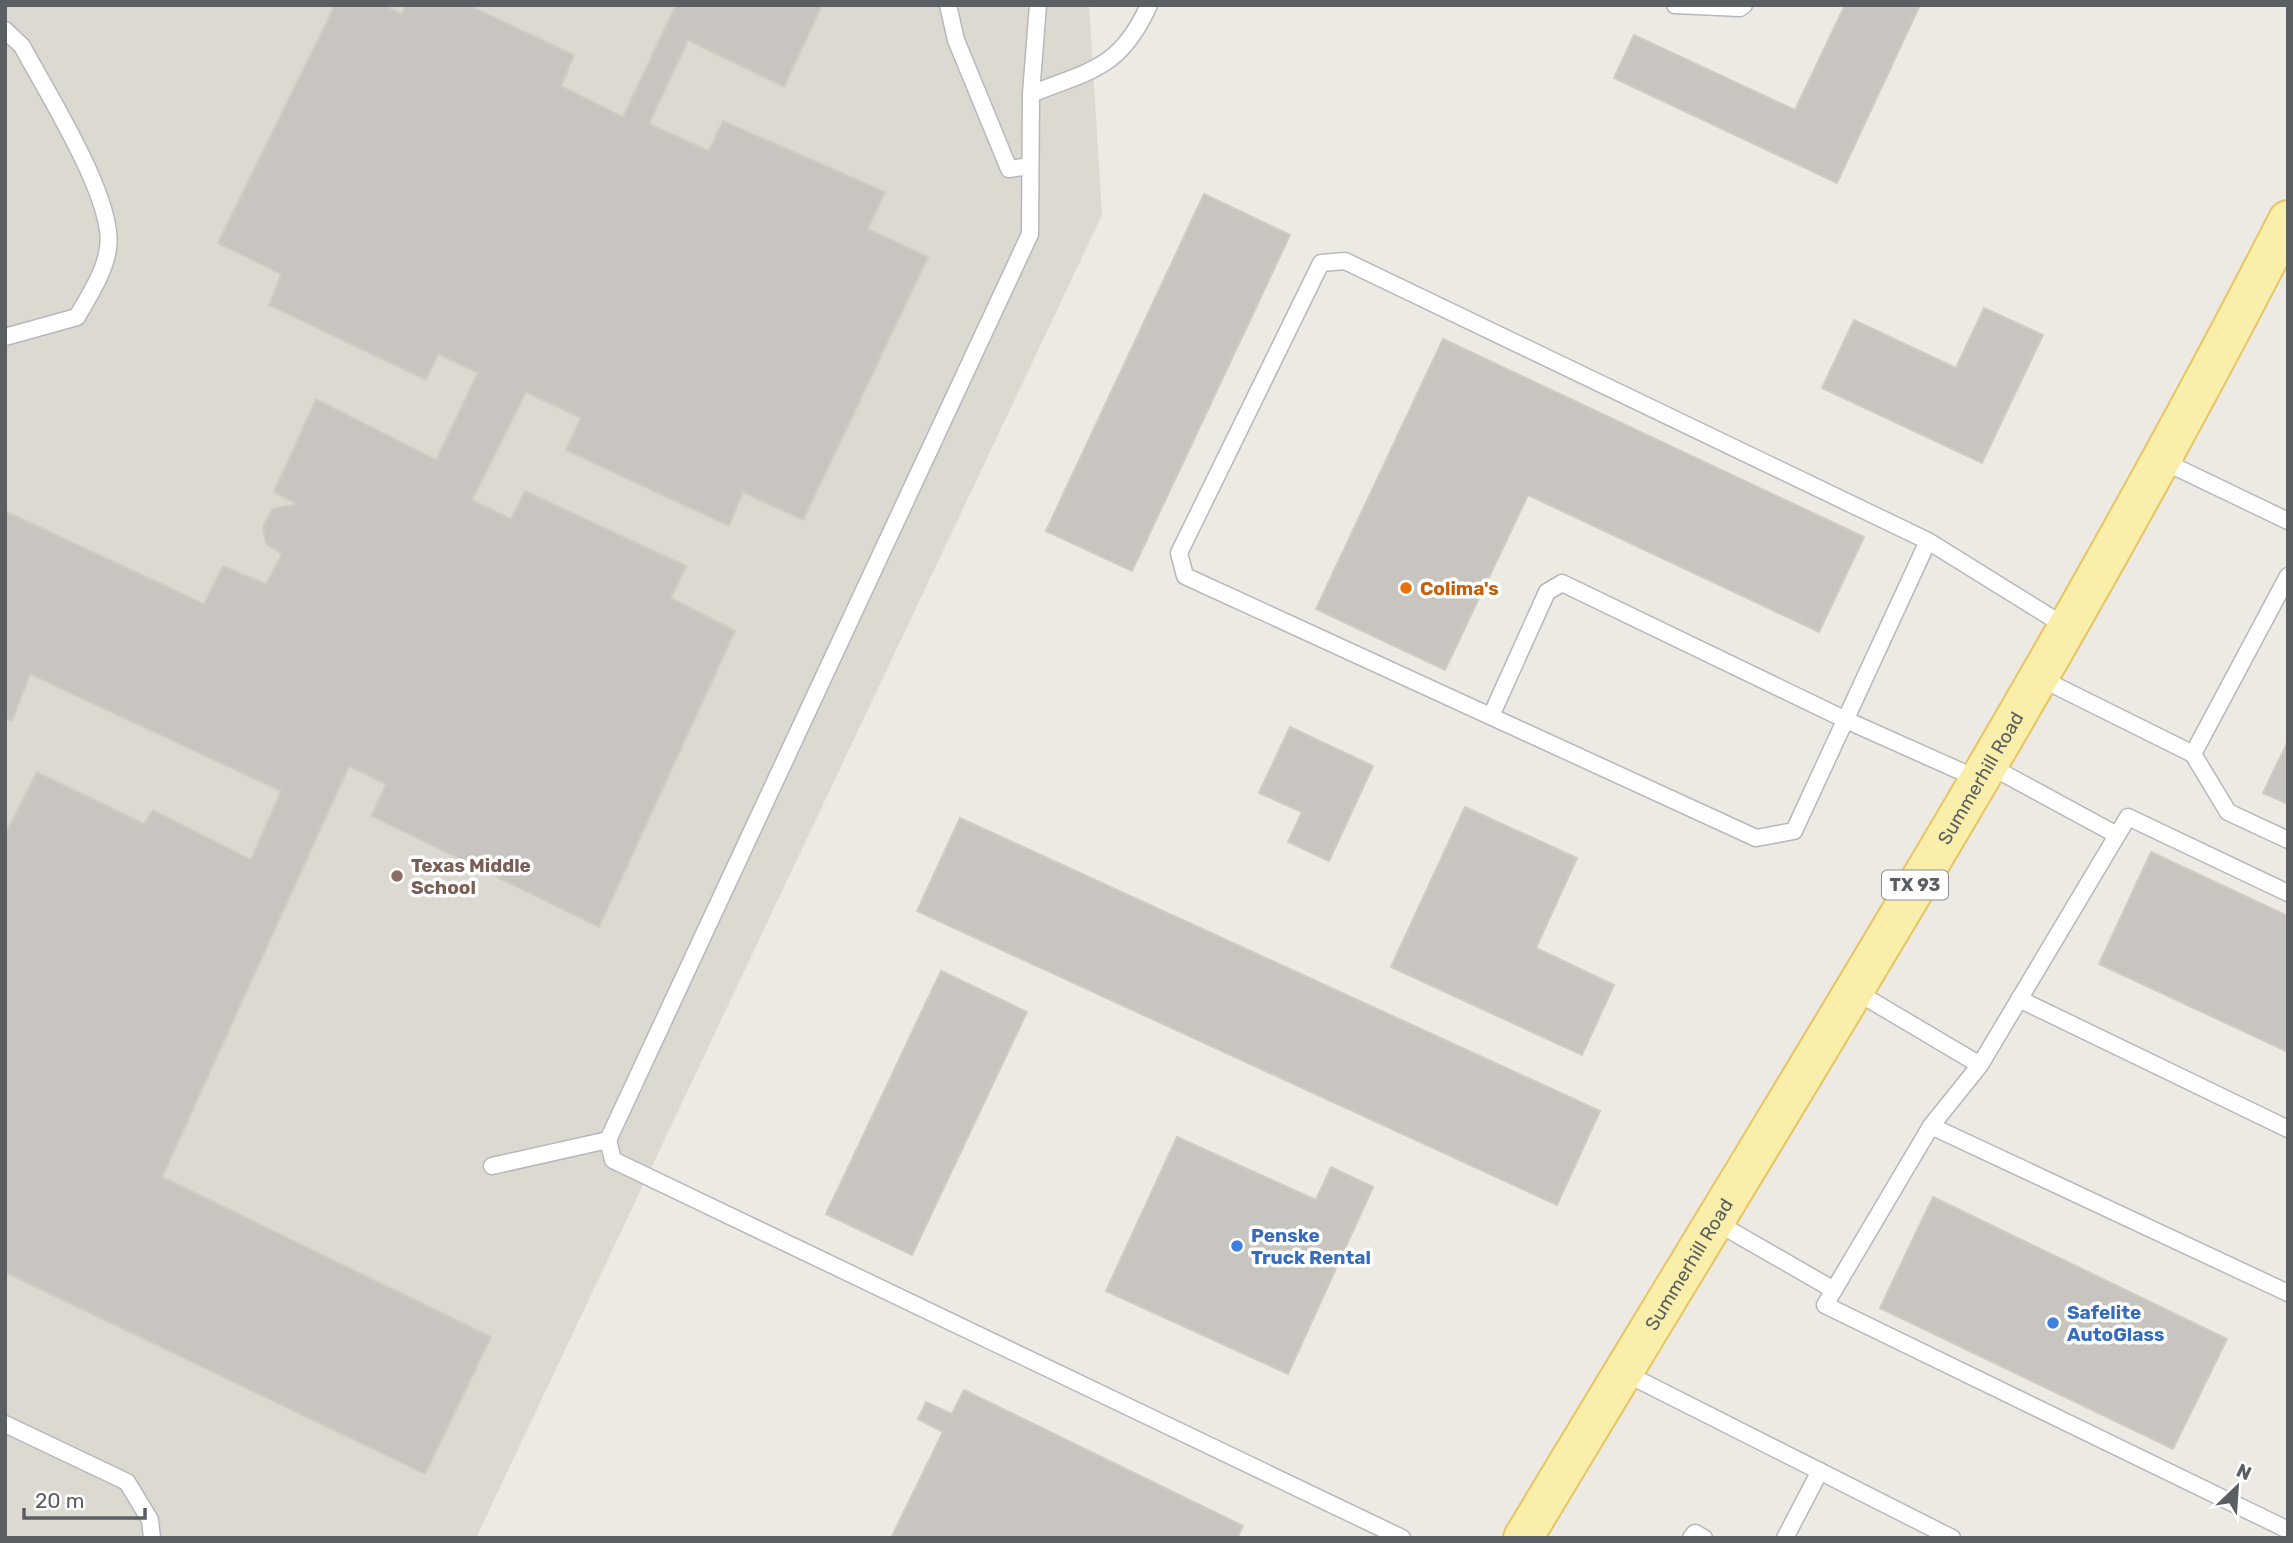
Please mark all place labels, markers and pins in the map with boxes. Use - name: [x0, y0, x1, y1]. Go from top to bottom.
- place label: Colima's: [1420, 577, 1499, 600]
- marker: Colima's: [1398, 580, 1414, 596]
- place label: Texas Middle School: [411, 854, 531, 899]
- marker: Texas Middle School: [389, 868, 405, 884]
- place label: Penske Truck Rental: [1251, 1224, 1371, 1269]
- marker: Penske Truck Rental: [1229, 1238, 1245, 1254]
- place label: Safelite AutoGlass: [2067, 1301, 2165, 1346]
- marker: Safelite AutoGlass: [2045, 1315, 2061, 1331]

